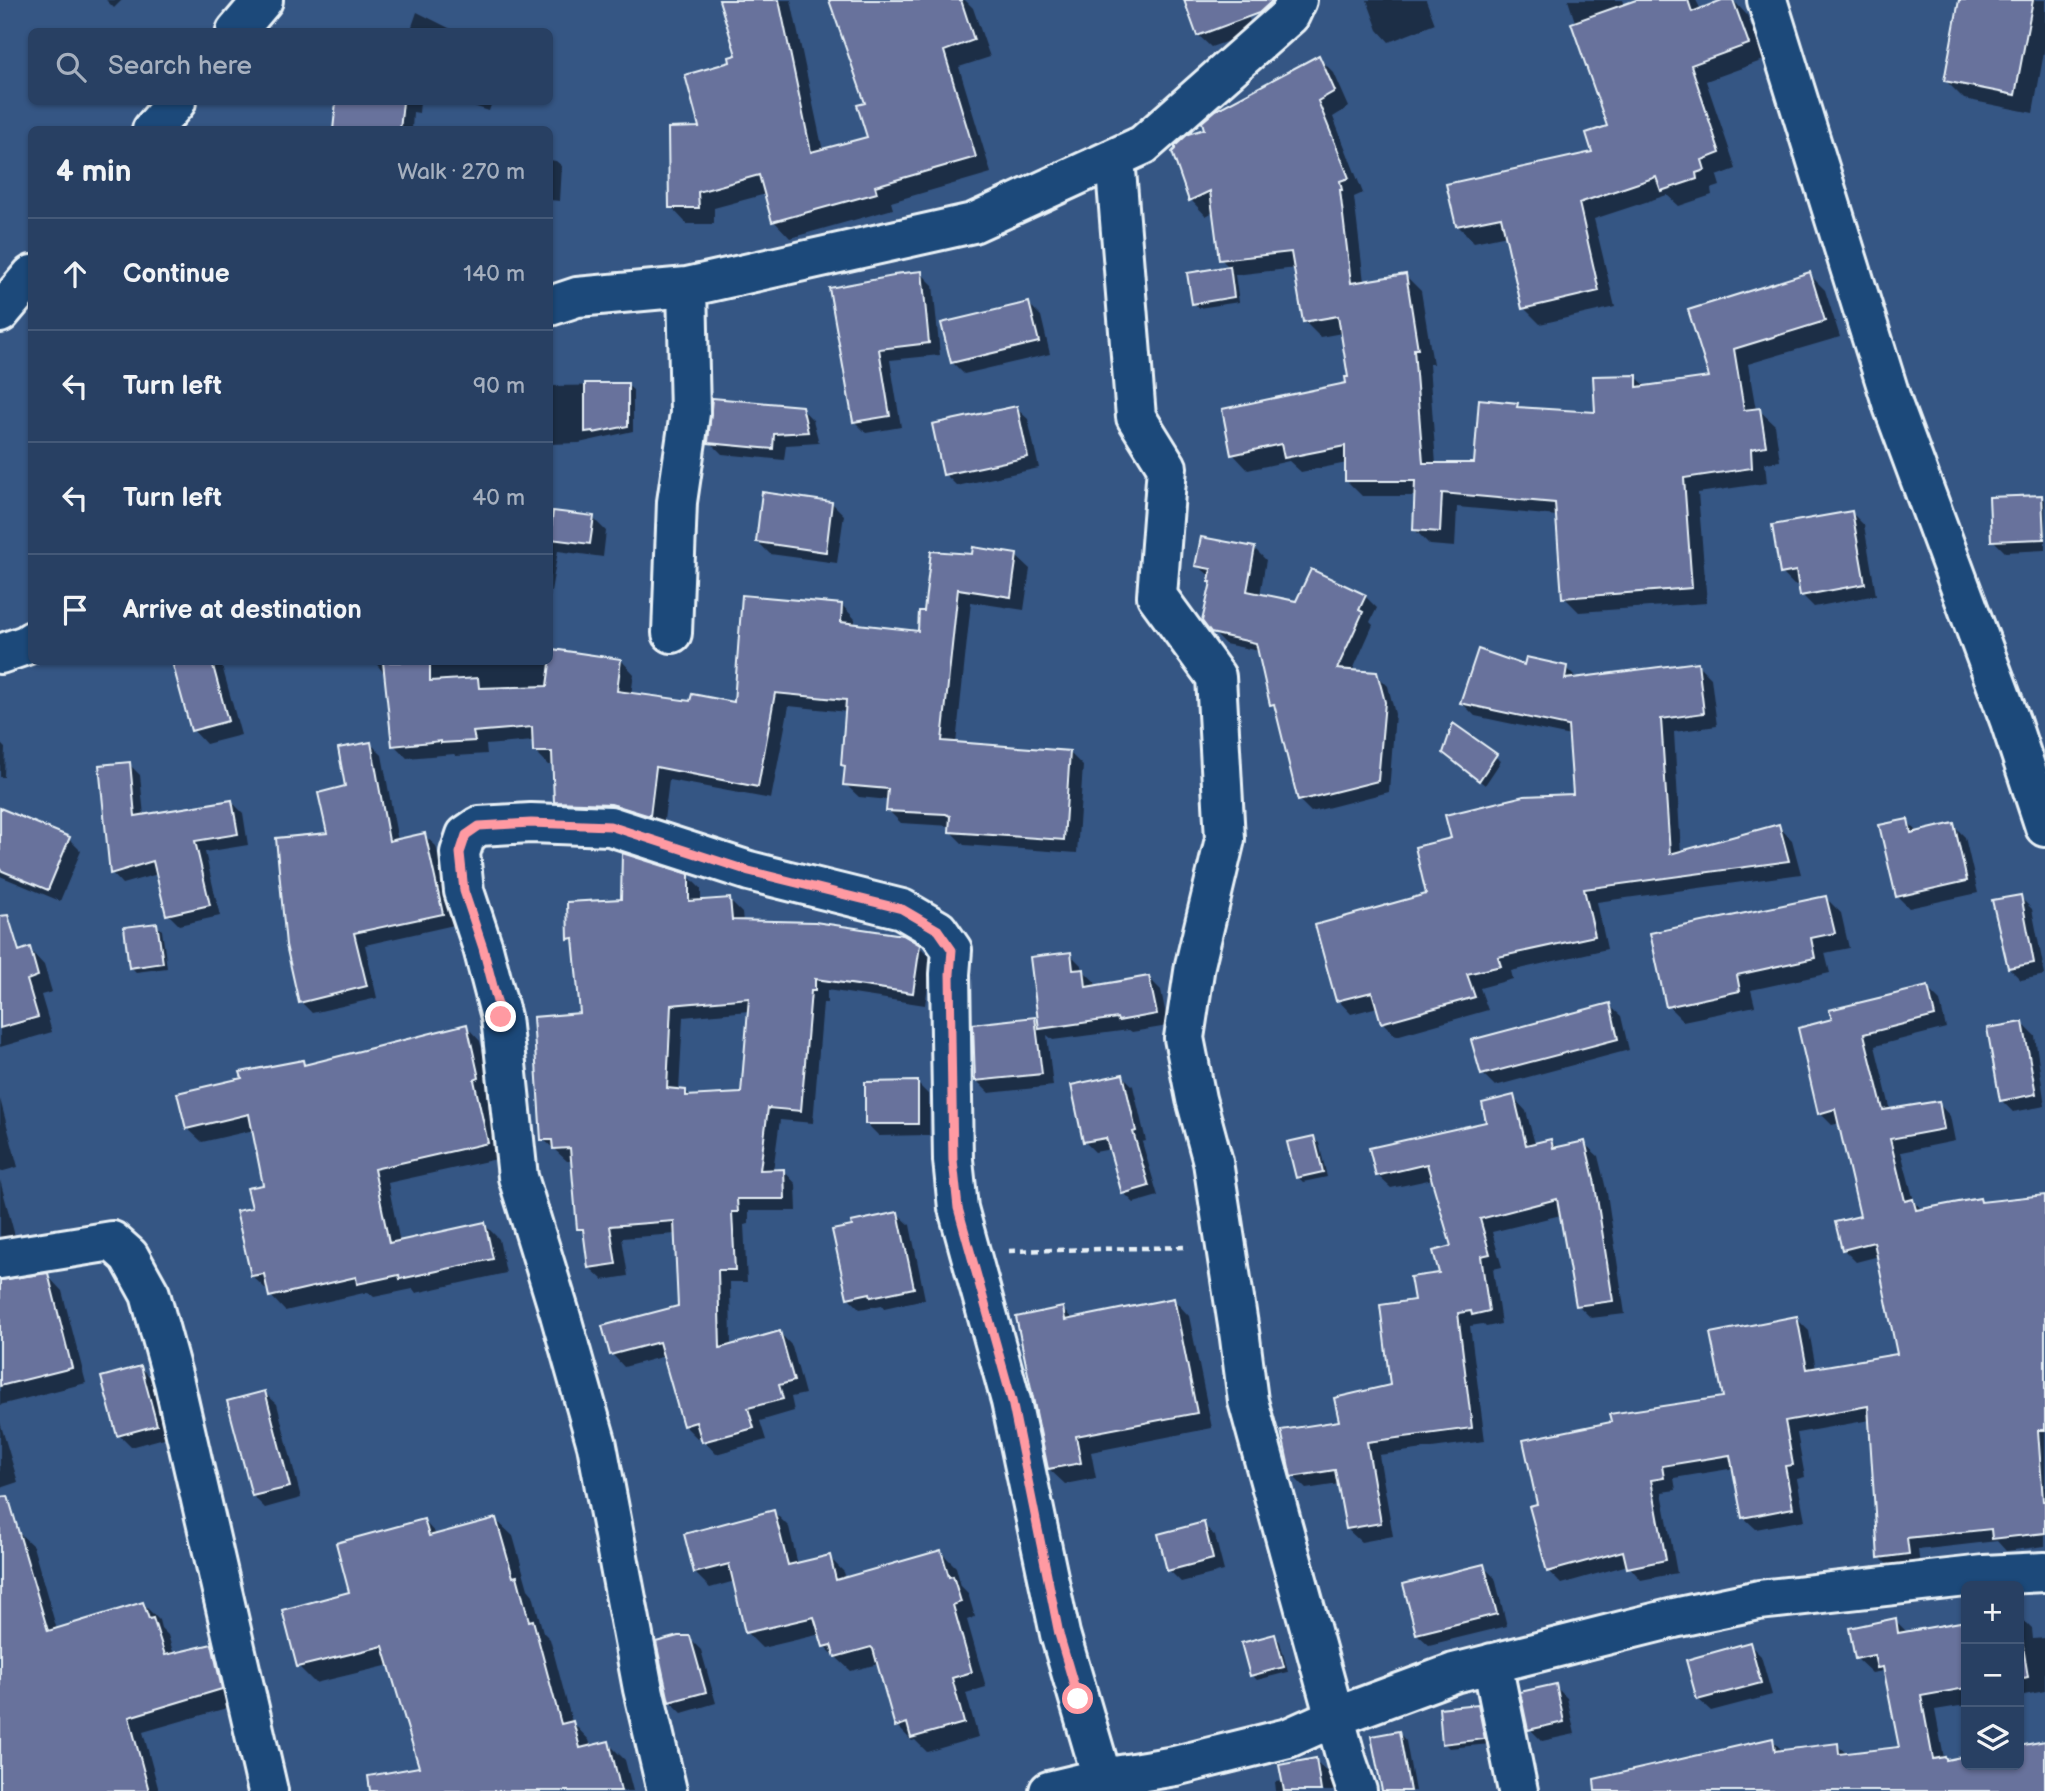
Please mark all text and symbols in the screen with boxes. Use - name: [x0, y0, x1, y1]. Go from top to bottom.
- search box: [28, 28, 553, 105]
- icon: search: [52, 48, 90, 86]
- text: Search here: [108, 51, 252, 82]
- text: 4 min: [56, 154, 131, 190]
- text: Walk · 270 m: [397, 158, 525, 186]
- icon: ahead: [56, 255, 94, 293]
- text: Continue: [123, 259, 230, 290]
- text: 140 m: [463, 260, 525, 288]
- icon: left: [56, 367, 94, 405]
- text: Turn left: [123, 371, 222, 402]
- text: 90 m: [473, 372, 525, 400]
- icon: left: [56, 479, 94, 517]
- text: Turn left: [123, 483, 222, 514]
- text: 40 m: [472, 484, 525, 512]
- icon: arrive: [56, 591, 94, 629]
- text: Arrive at destination: [123, 595, 362, 626]
- route end: [485, 1001, 516, 1032]
- map controls: [1961, 1581, 2024, 1770]
- button: +: [1961, 1581, 2024, 1644]
- button: −: [1961, 1644, 2024, 1707]
- route start: [1062, 1683, 1093, 1714]
- button: layers: [1961, 1707, 2024, 1770]

